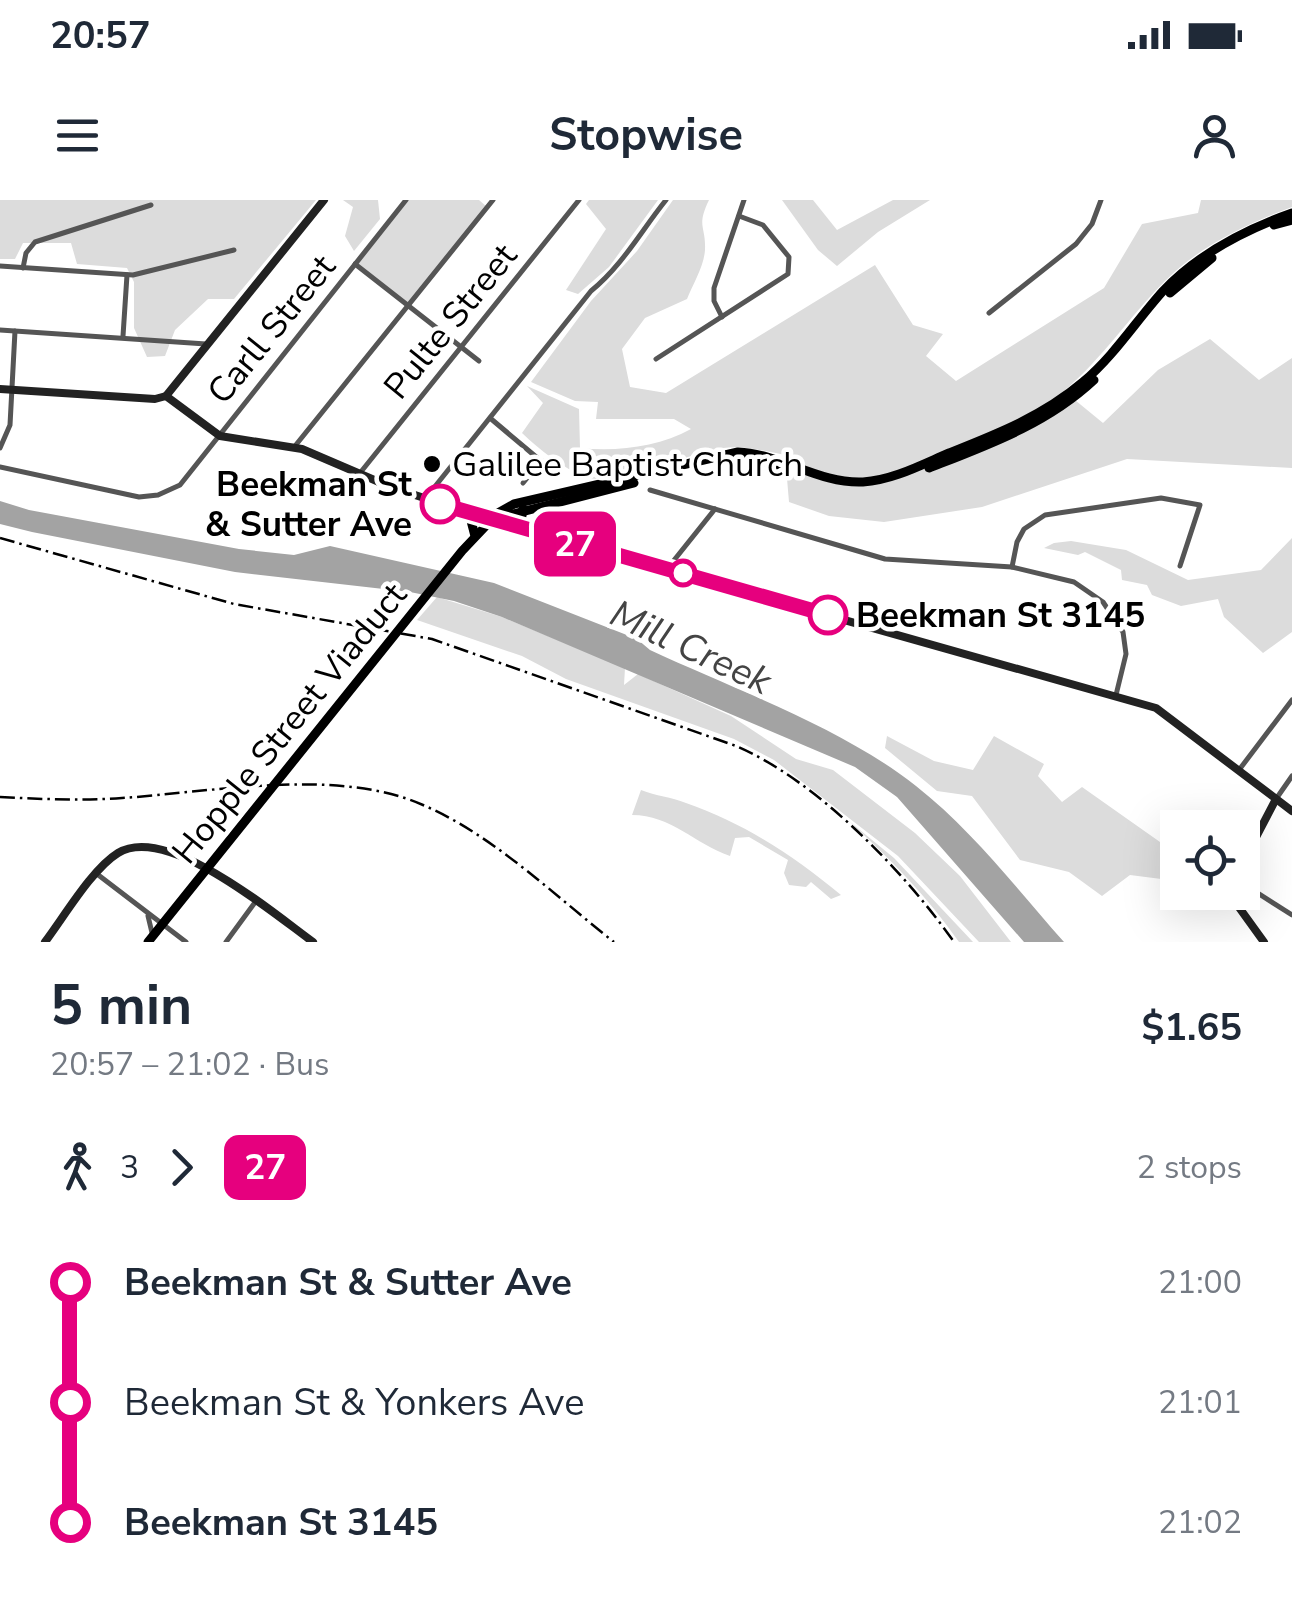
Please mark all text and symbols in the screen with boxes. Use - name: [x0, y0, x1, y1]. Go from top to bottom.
- text: 20:57: [50, 10, 151, 61]
- text: Stopwise: [549, 105, 743, 166]
- icon: menu: [50, 108, 105, 163]
- icon: person: [1187, 108, 1242, 163]
- street label: Pulte Street: [373, 233, 528, 409]
- street label: Carll Street: [197, 244, 347, 414]
- place label: Galilee Baptist Church: [452, 441, 803, 488]
- marker: Galilee Baptist Church: [421, 453, 443, 475]
- place label: Beekman St & Sutter Ave: [205, 461, 413, 548]
- marker: Beekman St & Sutter Ave: [421, 485, 459, 523]
- line badge: 27: [530, 512, 620, 576]
- text: 27: [554, 521, 596, 568]
- unlabelled marker: [670, 560, 696, 586]
- street label: Hopple Street Viaduct: [161, 573, 418, 874]
- water label: Mill Creek: [602, 588, 780, 707]
- place label: Beekman St 3145: [856, 592, 1145, 639]
- marker: Beekman St 3145: [809, 596, 847, 634]
- map controls: [1160, 810, 1260, 910]
- button: locate: [1160, 810, 1260, 910]
- text: 5 min: [50, 968, 192, 1043]
- text: $1.65: [1141, 1002, 1242, 1053]
- text: 20:57 – 21:02 · Bus: [50, 1043, 329, 1086]
- icon: walk: [50, 1140, 105, 1195]
- icon: forward: [154, 1140, 209, 1195]
- text: 27: [244, 1144, 286, 1191]
- text: 3: [120, 1146, 139, 1189]
- text: 2 stops: [1136, 1146, 1242, 1189]
- text: Beekman St & Sutter Ave: [124, 1257, 572, 1308]
- text: 21:00: [1158, 1261, 1242, 1304]
- text: Beekman St & Yonkers Ave: [124, 1377, 584, 1428]
- text: 21:01: [1158, 1381, 1242, 1424]
- text: Beekman St 3145: [124, 1497, 438, 1548]
- text: 21:02: [1158, 1501, 1242, 1544]

